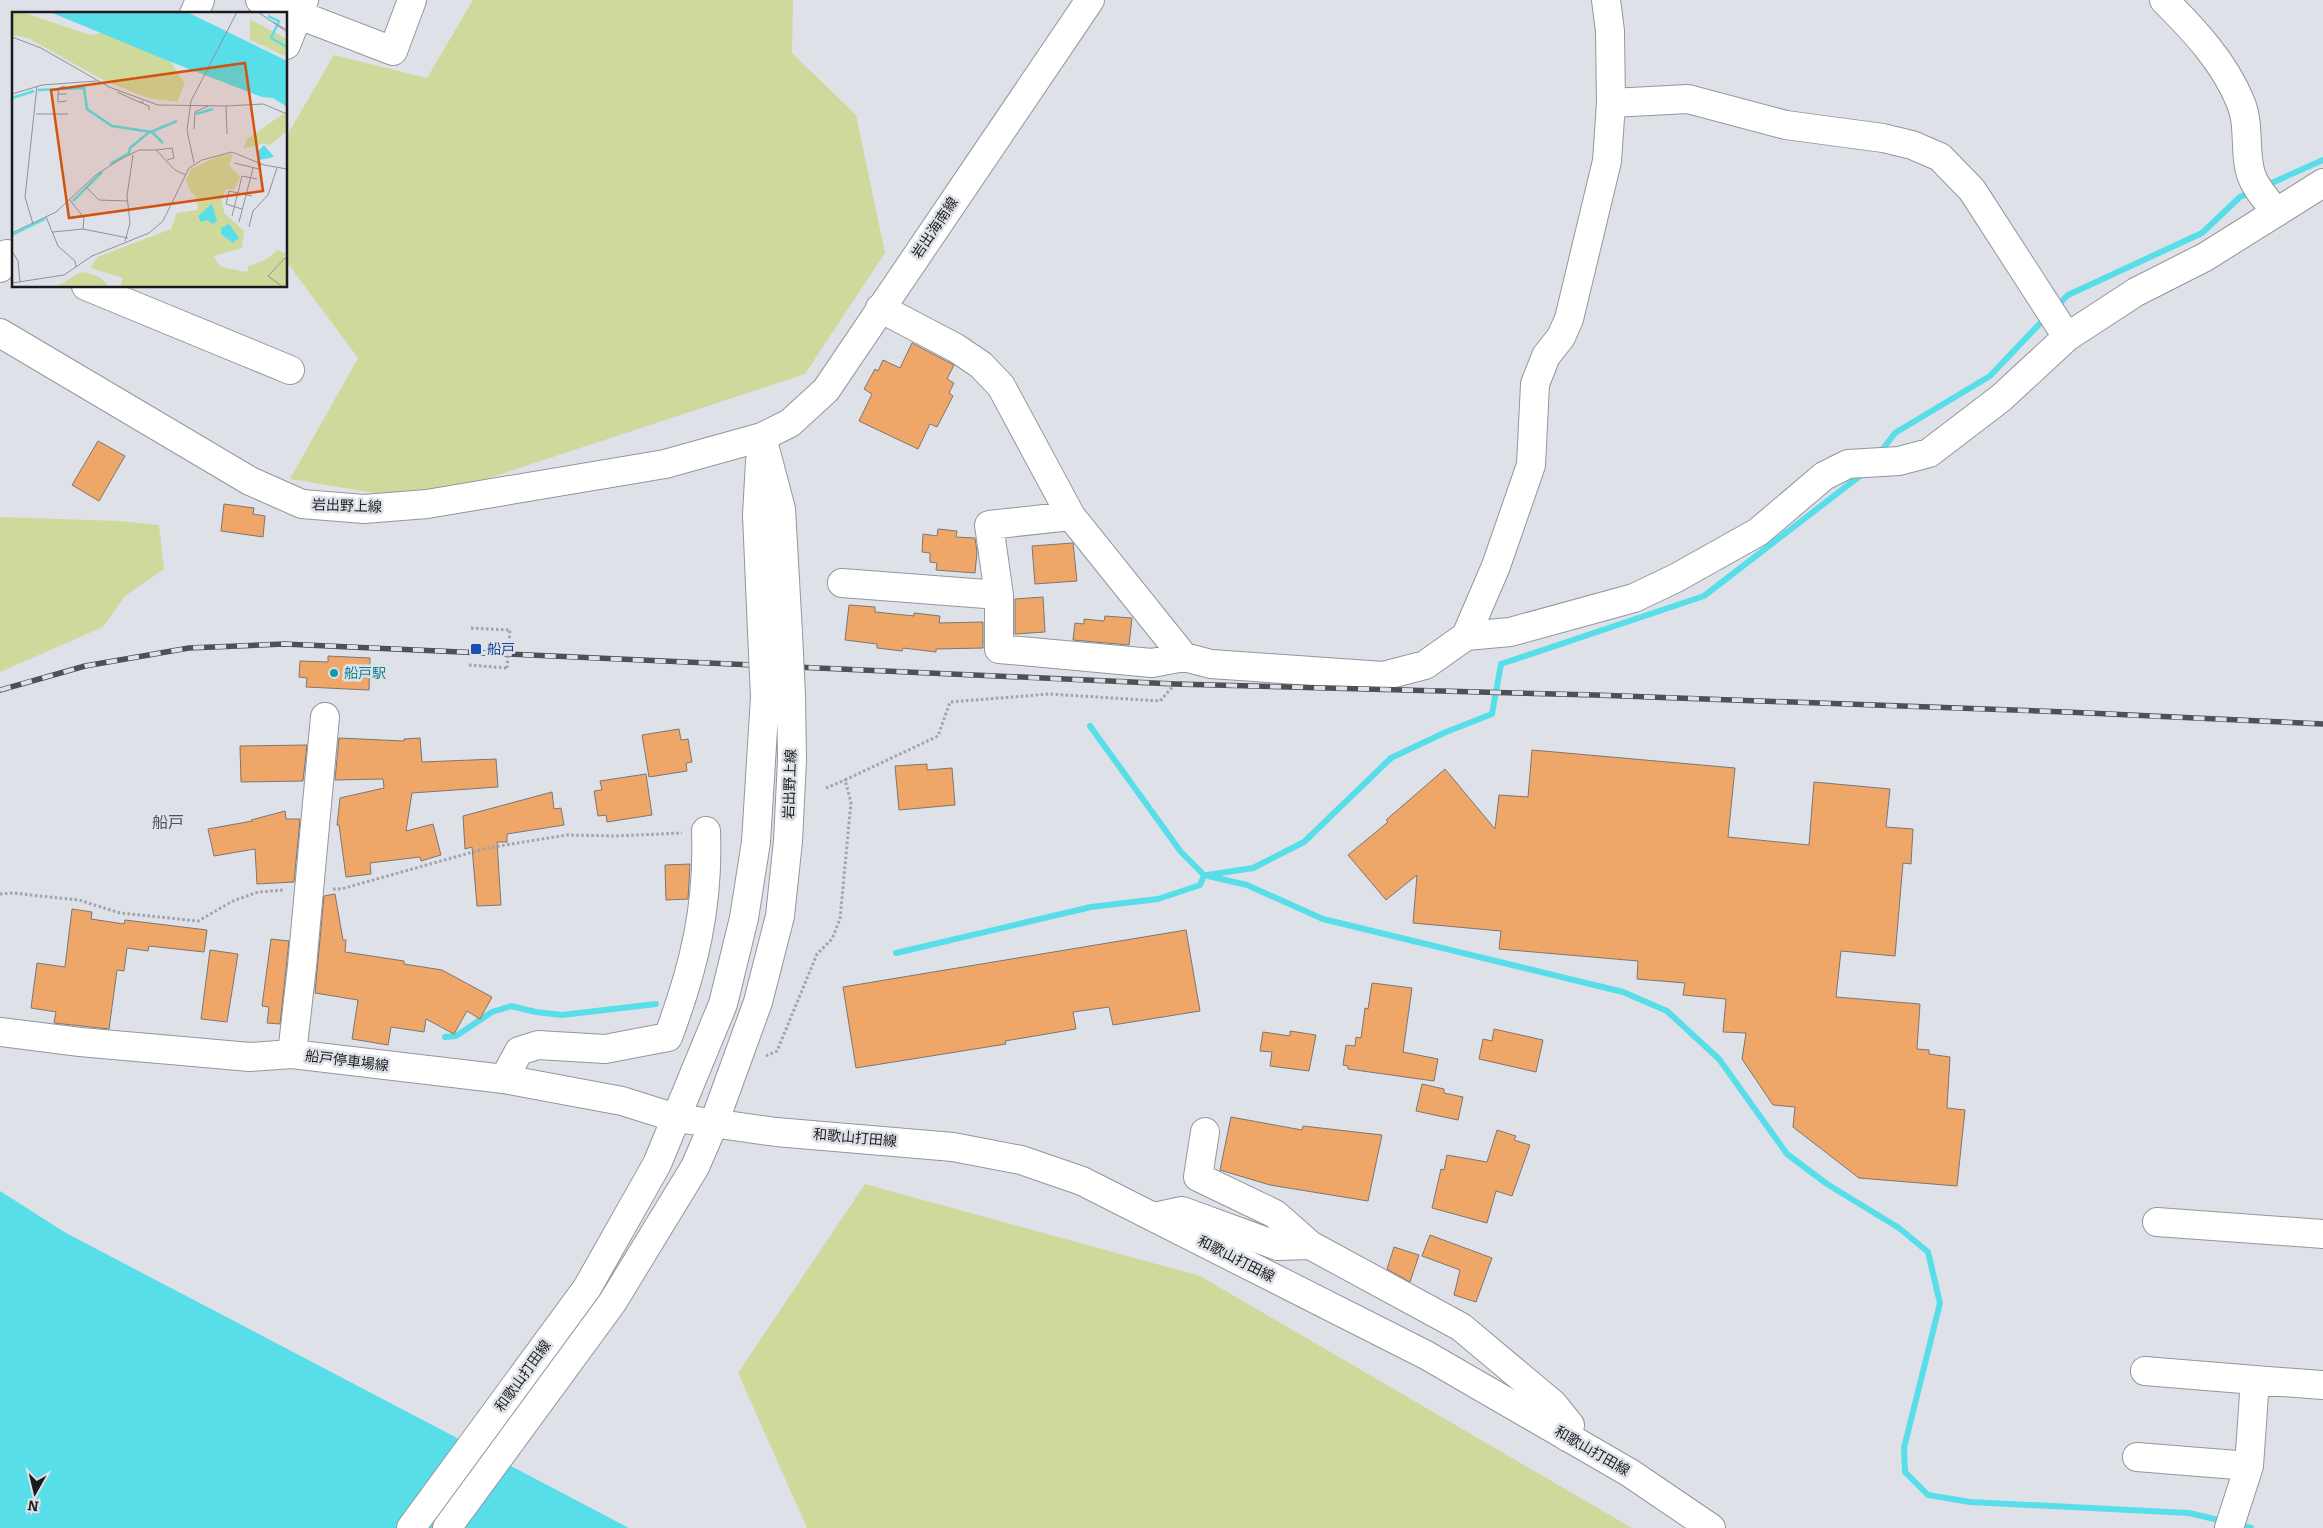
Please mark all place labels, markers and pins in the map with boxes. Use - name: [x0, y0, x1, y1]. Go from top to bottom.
- place label: 船戸: [487, 641, 515, 658]
- marker: 船戸: [469, 642, 483, 656]
- place label: 船戸駅: [344, 665, 386, 682]
- marker: 船戸駅: [328, 667, 340, 679]

